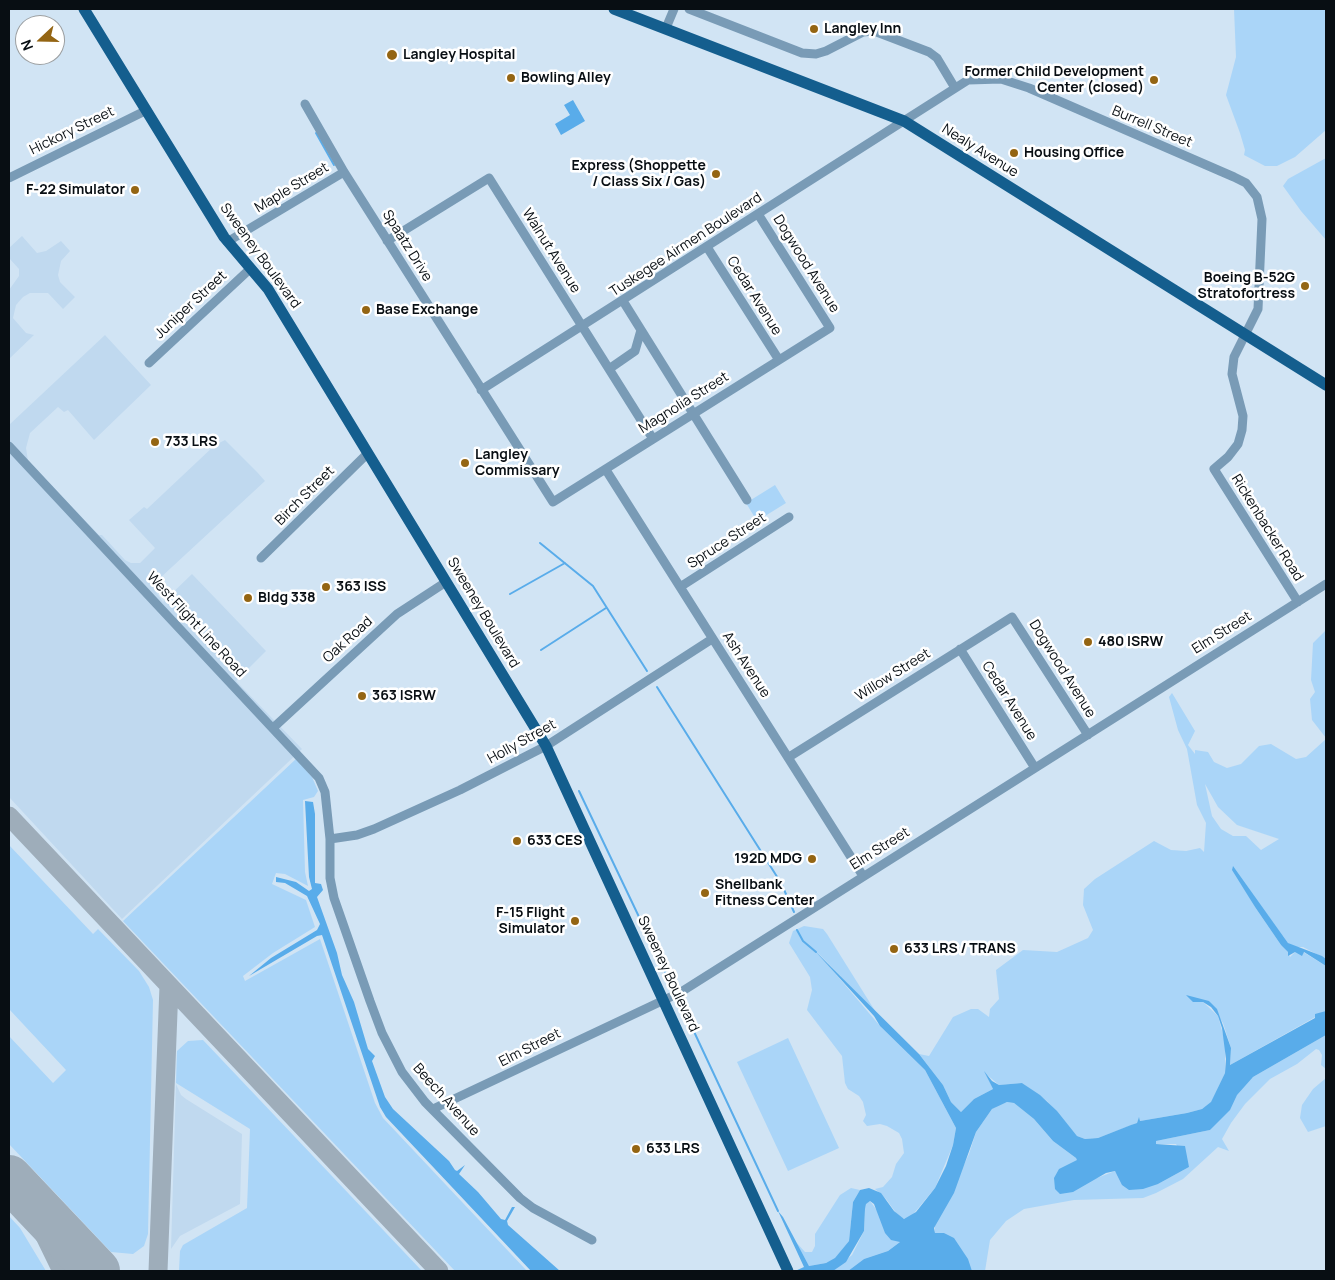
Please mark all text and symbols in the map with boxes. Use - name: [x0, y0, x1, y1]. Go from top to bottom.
- north arrow: [15, 15, 65, 65]
- place label: Langley Inn: [824, 21, 901, 37]
- marker: Langley Inn: [808, 23, 820, 35]
- text: N: [16, 37, 37, 53]
- place label: Langley Hospital: [403, 47, 516, 63]
- marker: Langley Hospital: [385, 48, 399, 62]
- place label: Former Child Development Center (closed): [964, 64, 1144, 96]
- place label: Bowling Alley: [521, 70, 611, 86]
- marker: Bowling Alley: [505, 72, 517, 84]
- marker: Former Child Development Center (closed): [1148, 74, 1160, 86]
- street label: Hickory Street: [27, 103, 117, 159]
- street label: Burrell Street: [1109, 103, 1195, 151]
- street label: Nealy Avenue: [939, 121, 1021, 181]
- place label: Housing Office: [1024, 145, 1124, 161]
- marker: Housing Office: [1008, 147, 1020, 159]
- place label: Express (Shoppette / Class Six / Gas): [571, 158, 706, 190]
- street label: Maple Street: [252, 159, 332, 217]
- marker: Express (Shoppette / Class Six / Gas): [710, 168, 722, 180]
- place label: F-22 Simulator: [26, 182, 125, 198]
- marker: F-22 Simulator: [129, 184, 141, 196]
- street label: Tuskegee Airmen Boulevard: [607, 190, 765, 300]
- street label: Sweeney Boulevard: [216, 200, 304, 312]
- street label: Walnut Avenue: [518, 206, 584, 296]
- street label: Spaatz Drive: [378, 207, 436, 285]
- street label: Dogwood Avenue: [769, 212, 843, 316]
- street label: Cedar Avenue: [723, 253, 785, 339]
- street label: Juniper Street: [152, 268, 230, 342]
- place label: Boeing B-52G Stratofortress: [1198, 270, 1295, 302]
- marker: Boeing B-52G Stratofortress: [1299, 280, 1311, 292]
- place label: Base Exchange: [376, 302, 478, 318]
- marker: Base Exchange: [360, 304, 372, 316]
- street label: Magnolia Street: [636, 369, 732, 437]
- place label: 733 LRS: [165, 434, 217, 450]
- marker: 733 LRS: [149, 436, 161, 448]
- place label: Langley Commissary: [475, 447, 560, 480]
- marker: Langley Commissary: [459, 457, 471, 469]
- street label: Birch Street: [272, 463, 338, 529]
- street label: Rickenbacker Road: [1227, 471, 1307, 585]
- street label: Spruce Street: [685, 509, 769, 573]
- street label: Sweeney Boulevard: [443, 555, 523, 671]
- street label: West Flight Line Road: [143, 569, 249, 681]
- place label: 363 ISS: [336, 579, 386, 595]
- marker: 363 ISS: [320, 581, 332, 593]
- place label: Bldg 338: [258, 590, 316, 606]
- marker: Bldg 338: [242, 592, 254, 604]
- street label: Elm Street: [1189, 608, 1255, 658]
- street label: Oak Road: [320, 613, 376, 667]
- street label: Dogwood Avenue: [1025, 617, 1099, 721]
- street label: Ash Avenue: [718, 629, 774, 701]
- place label: 480 ISRW: [1098, 634, 1163, 650]
- marker: 480 ISRW: [1082, 636, 1094, 648]
- street label: Willow Street: [852, 645, 934, 705]
- street label: Cedar Avenue: [978, 658, 1040, 744]
- place label: 363 ISRW: [372, 688, 436, 704]
- marker: 363 ISRW: [356, 690, 368, 702]
- street label: Holly Street: [485, 716, 559, 768]
- street label: Elm Street: [847, 824, 913, 874]
- place label: 633 CES: [527, 833, 582, 849]
- marker: 633 CES: [511, 835, 523, 847]
- place label: 192D MDG: [734, 851, 802, 867]
- marker: 192D MDG: [806, 853, 818, 865]
- place label: Shellbank Fitness Center: [715, 877, 814, 910]
- marker: Shellbank Fitness Center: [699, 887, 711, 899]
- place label: F-15 Flight Simulator: [496, 905, 565, 938]
- street label: Sweeney Boulevard: [634, 913, 702, 1035]
- marker: F-15 Flight Simulator: [569, 915, 581, 927]
- place label: 633 LRS / TRANS: [904, 941, 1016, 957]
- marker: 633 LRS / TRANS: [888, 943, 900, 955]
- street label: Elm Street: [496, 1025, 564, 1071]
- street label: Beech Avenue: [409, 1060, 483, 1140]
- place label: 633 LRS: [646, 1141, 700, 1157]
- marker: 633 LRS: [630, 1143, 642, 1155]

